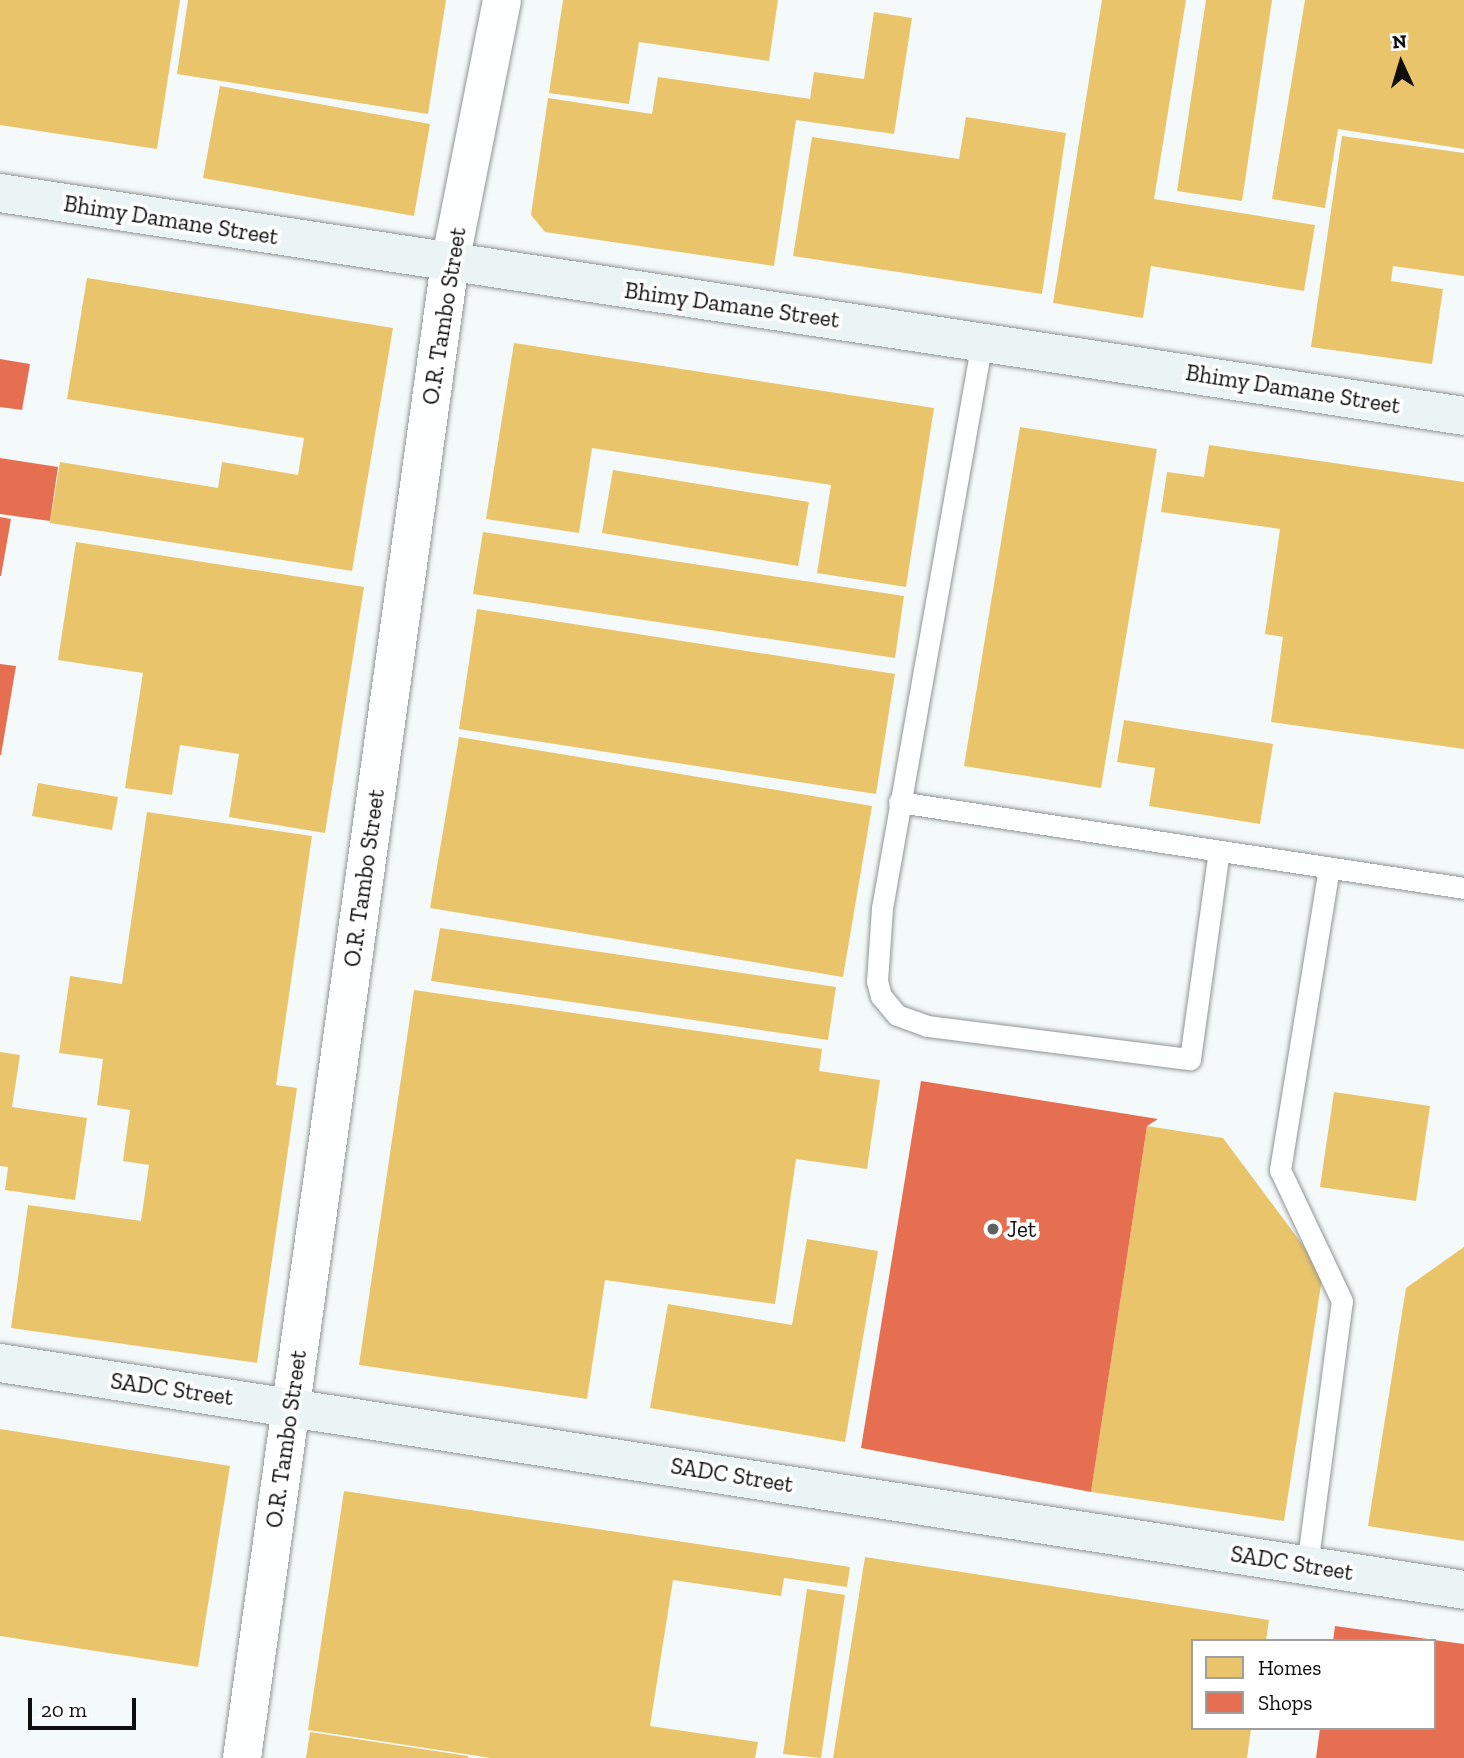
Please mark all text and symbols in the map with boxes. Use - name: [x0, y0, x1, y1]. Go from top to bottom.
- north arrow: [1366, 28, 1436, 98]
- text: N: [1391, 30, 1408, 54]
- street label: Bhimy Damane Street: [61, 189, 281, 251]
- street label: O.R. Tambo Street: [416, 225, 472, 407]
- street label: Bhimy Damane Street: [622, 276, 842, 334]
- street label: Bhimy Damane Street: [1183, 358, 1403, 420]
- street label: O.R. Tambo Street: [338, 787, 390, 969]
- place label: Jet: [1007, 1215, 1036, 1243]
- marker: Jet: [985, 1221, 1001, 1237]
- street label: O.R. Tambo Street: [260, 1348, 312, 1530]
- street label: SADC Street: [109, 1367, 235, 1411]
- street label: SADC Street: [669, 1452, 795, 1498]
- street label: SADC Street: [1229, 1540, 1355, 1586]
- legend: [1191, 1639, 1436, 1730]
- text: Homes: [1258, 1655, 1321, 1680]
- scale bar: [32, 1684, 140, 1728]
- text: Shops: [1258, 1690, 1312, 1715]
- text: 20 m: [41, 1697, 87, 1722]

